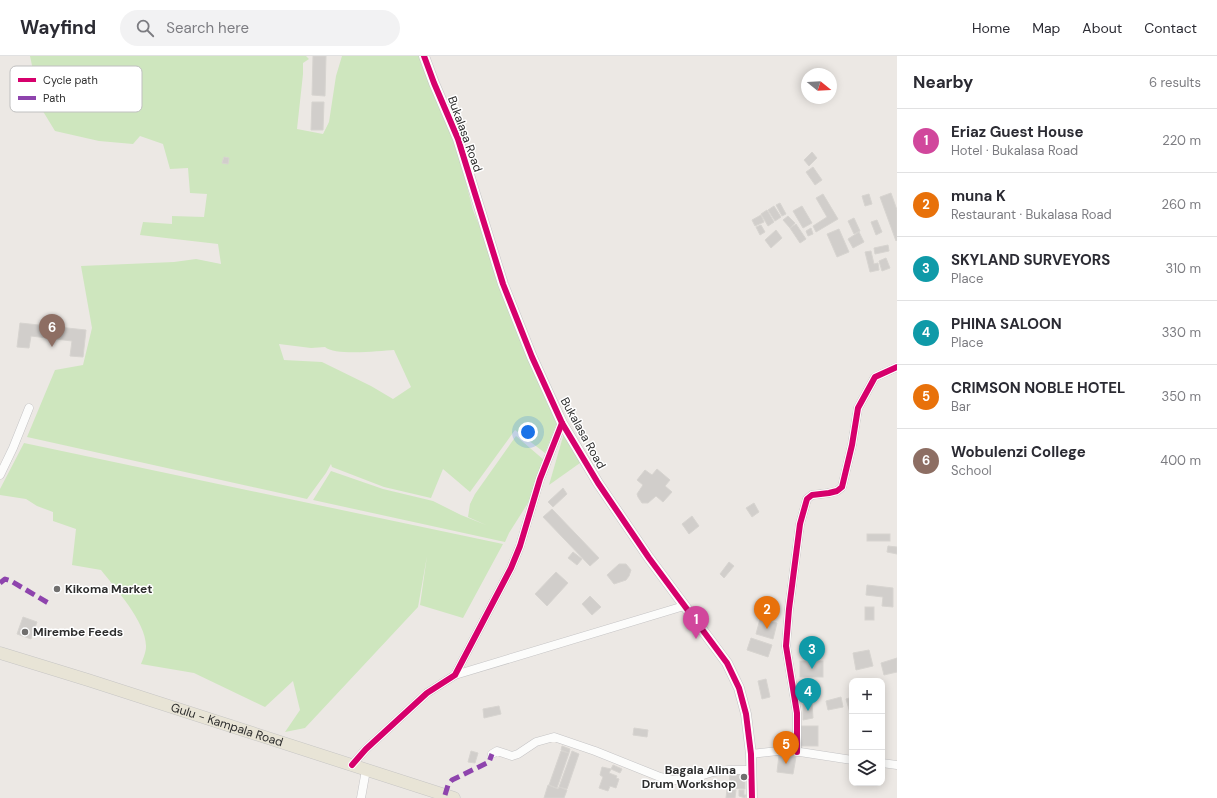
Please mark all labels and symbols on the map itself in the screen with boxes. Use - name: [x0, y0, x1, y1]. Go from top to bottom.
- legend: [10, 66, 142, 112]
- north arrow: [801, 68, 837, 104]
- text: Cycle path: [43, 73, 98, 87]
- text: Path: [43, 91, 66, 105]
- street label: Bukalasa Road: [444, 94, 486, 174]
- pin: 6: [39, 314, 65, 347]
- street label: Bukalasa Road: [557, 394, 609, 472]
- your location: [518, 422, 538, 442]
- place label: Kikoma Market: [65, 581, 152, 597]
- marker: Kikoma Market: [52, 584, 62, 594]
- pin: 2: [754, 596, 780, 629]
- pin: 1: [683, 606, 709, 639]
- place label: Mirembe Feeds: [33, 624, 123, 640]
- marker: Mirembe Feeds: [20, 627, 30, 637]
- pin: 3: [799, 636, 825, 669]
- pin: 4: [795, 678, 821, 711]
- street label: Gulu - Kampala Road: [169, 699, 285, 750]
- pin: 5: [773, 731, 799, 764]
- place label: Bagala Alina Drum Workshop: [642, 762, 736, 792]
- marker: Bagala Alina Drum Workshop: [739, 772, 749, 782]

